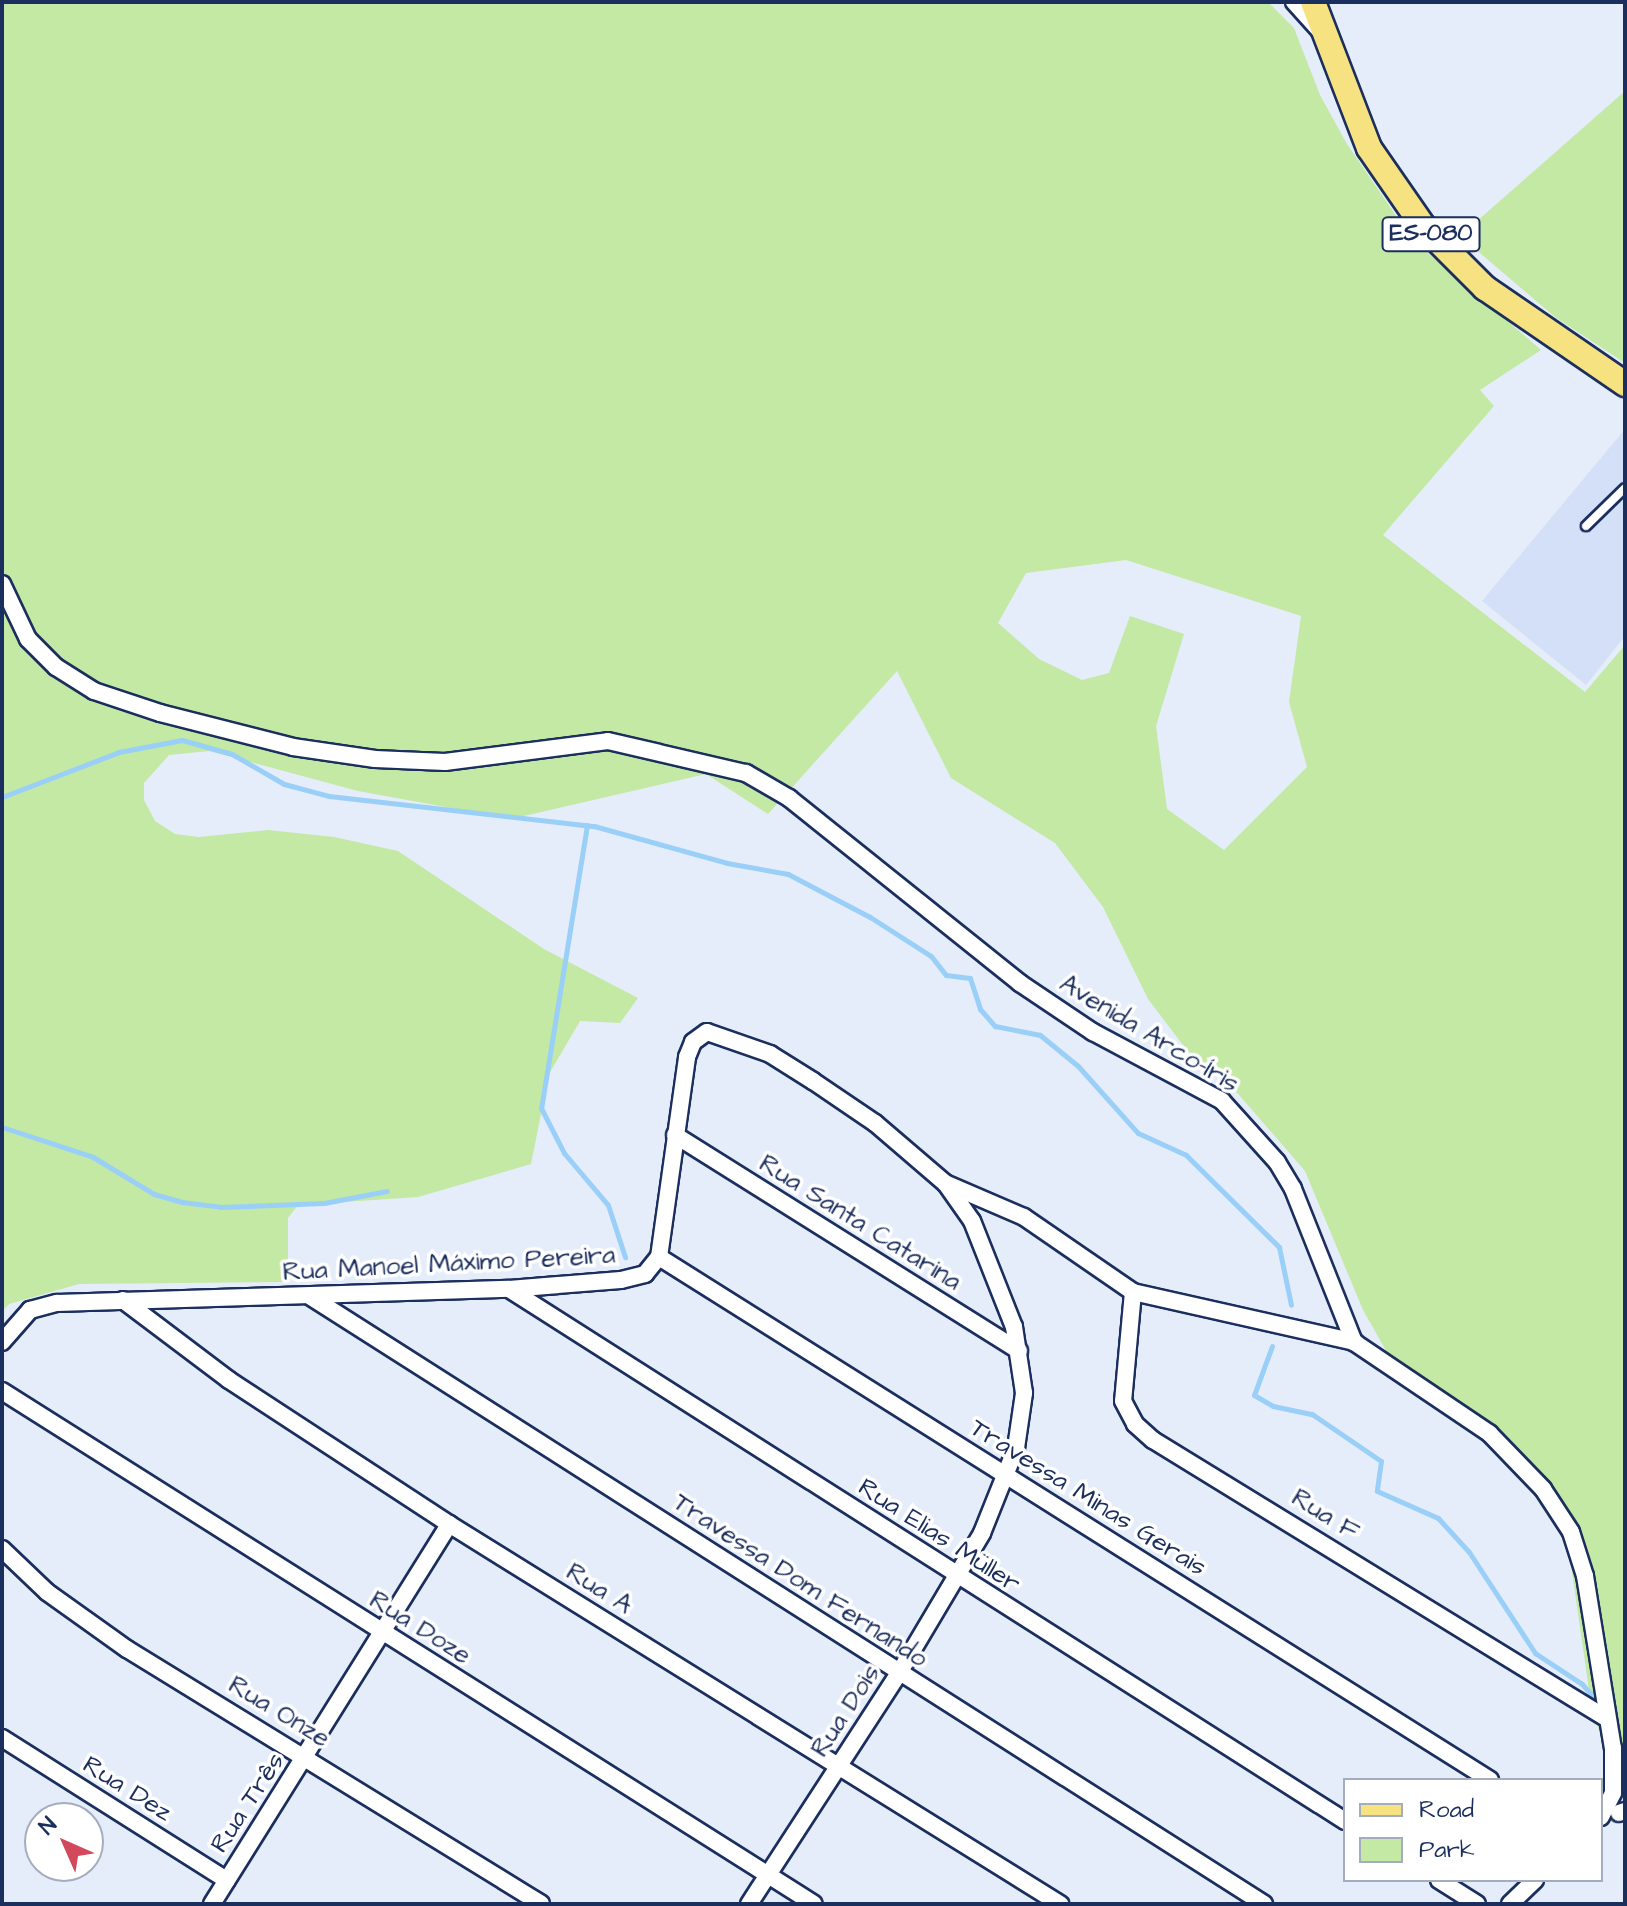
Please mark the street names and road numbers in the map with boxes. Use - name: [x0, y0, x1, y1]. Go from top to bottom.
- road number: ES-080: [1381, 214, 1481, 254]
- street label: Avenida Arco-Íris: [1054, 968, 1244, 1100]
- street label: Rua Santa Catarina: [753, 1148, 967, 1298]
- street label: Rua Manoel Máximo Pereira: [282, 1240, 616, 1288]
- street label: Travessa Minas Gerais: [964, 1412, 1212, 1584]
- street label: Rua Elias Müller: [852, 1472, 1026, 1600]
- street label: Rua F: [1286, 1482, 1364, 1548]
- street label: Travessa Dom Fernando: [667, 1487, 933, 1675]
- street label: Rua A: [560, 1557, 638, 1621]
- street label: Rua Doze: [363, 1585, 477, 1671]
- street label: Rua Dois: [805, 1659, 887, 1763]
- street label: Rua Onze: [223, 1670, 335, 1754]
- street label: Rua Três: [204, 1747, 292, 1859]
- street label: Rua Dez: [77, 1749, 177, 1829]

